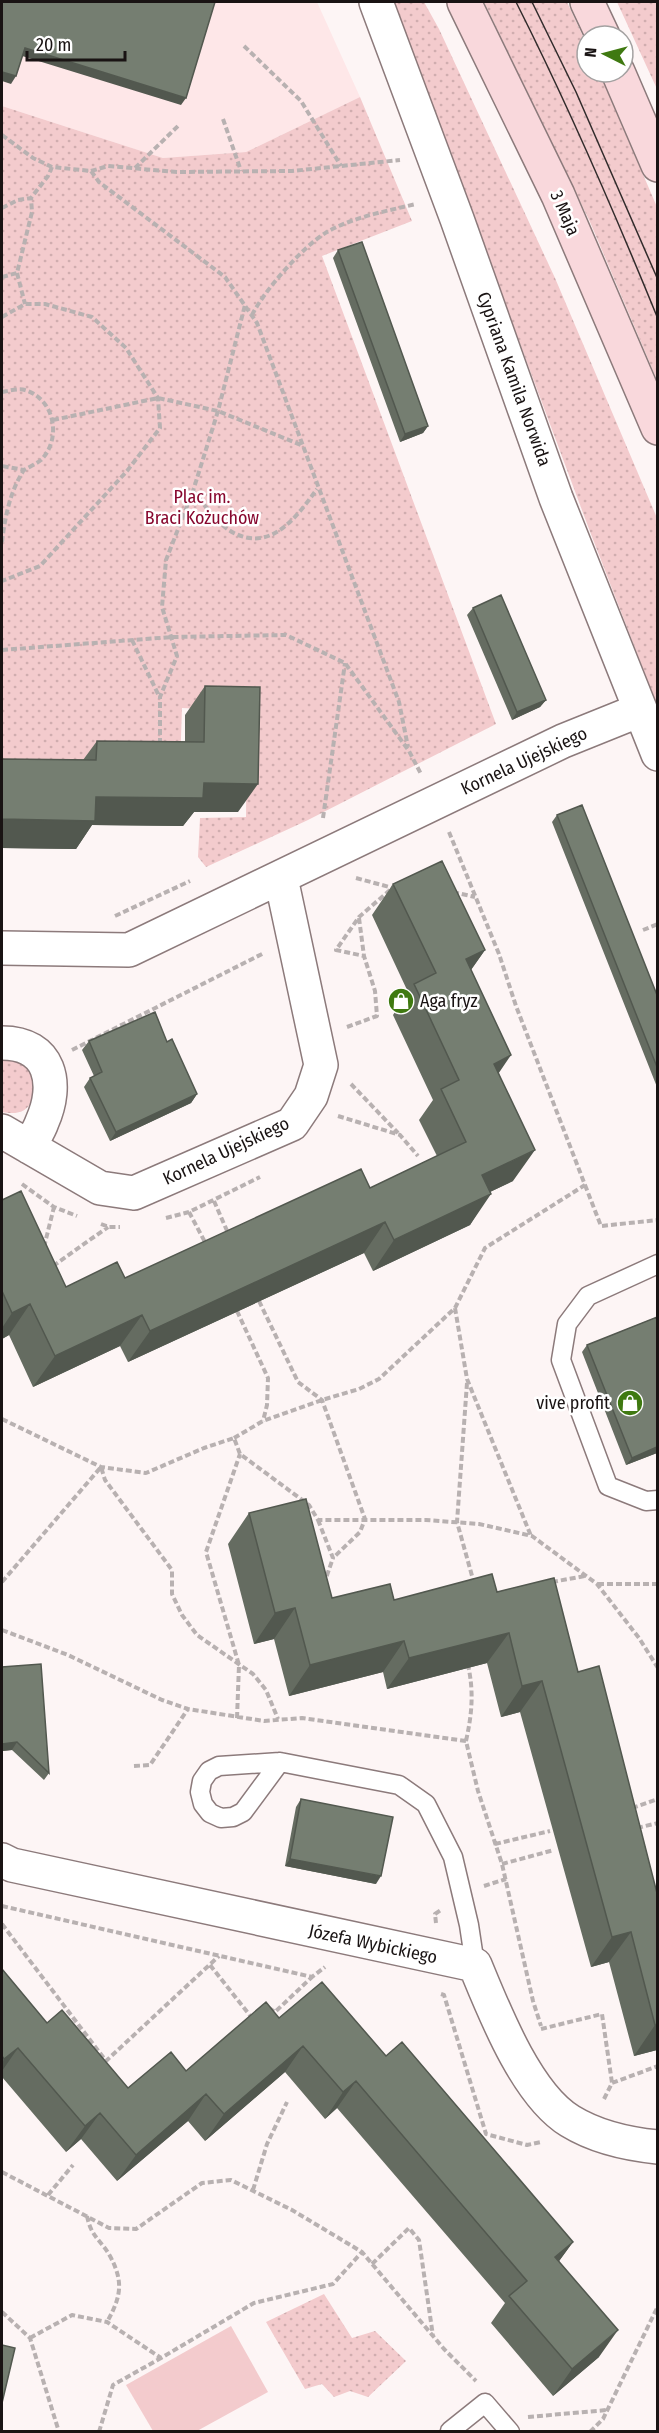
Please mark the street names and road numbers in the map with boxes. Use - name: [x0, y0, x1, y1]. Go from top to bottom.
- street label: 3 Maja: [545, 187, 585, 239]
- street label: Cypriana Kamila Norwida: [472, 289, 556, 469]
- street label: Kornela Ujejskiego: [457, 722, 591, 800]
- street label: Kornela Ujejskiego: [159, 1112, 293, 1190]
- street label: Józefa Wybickiego: [307, 1920, 439, 1968]

